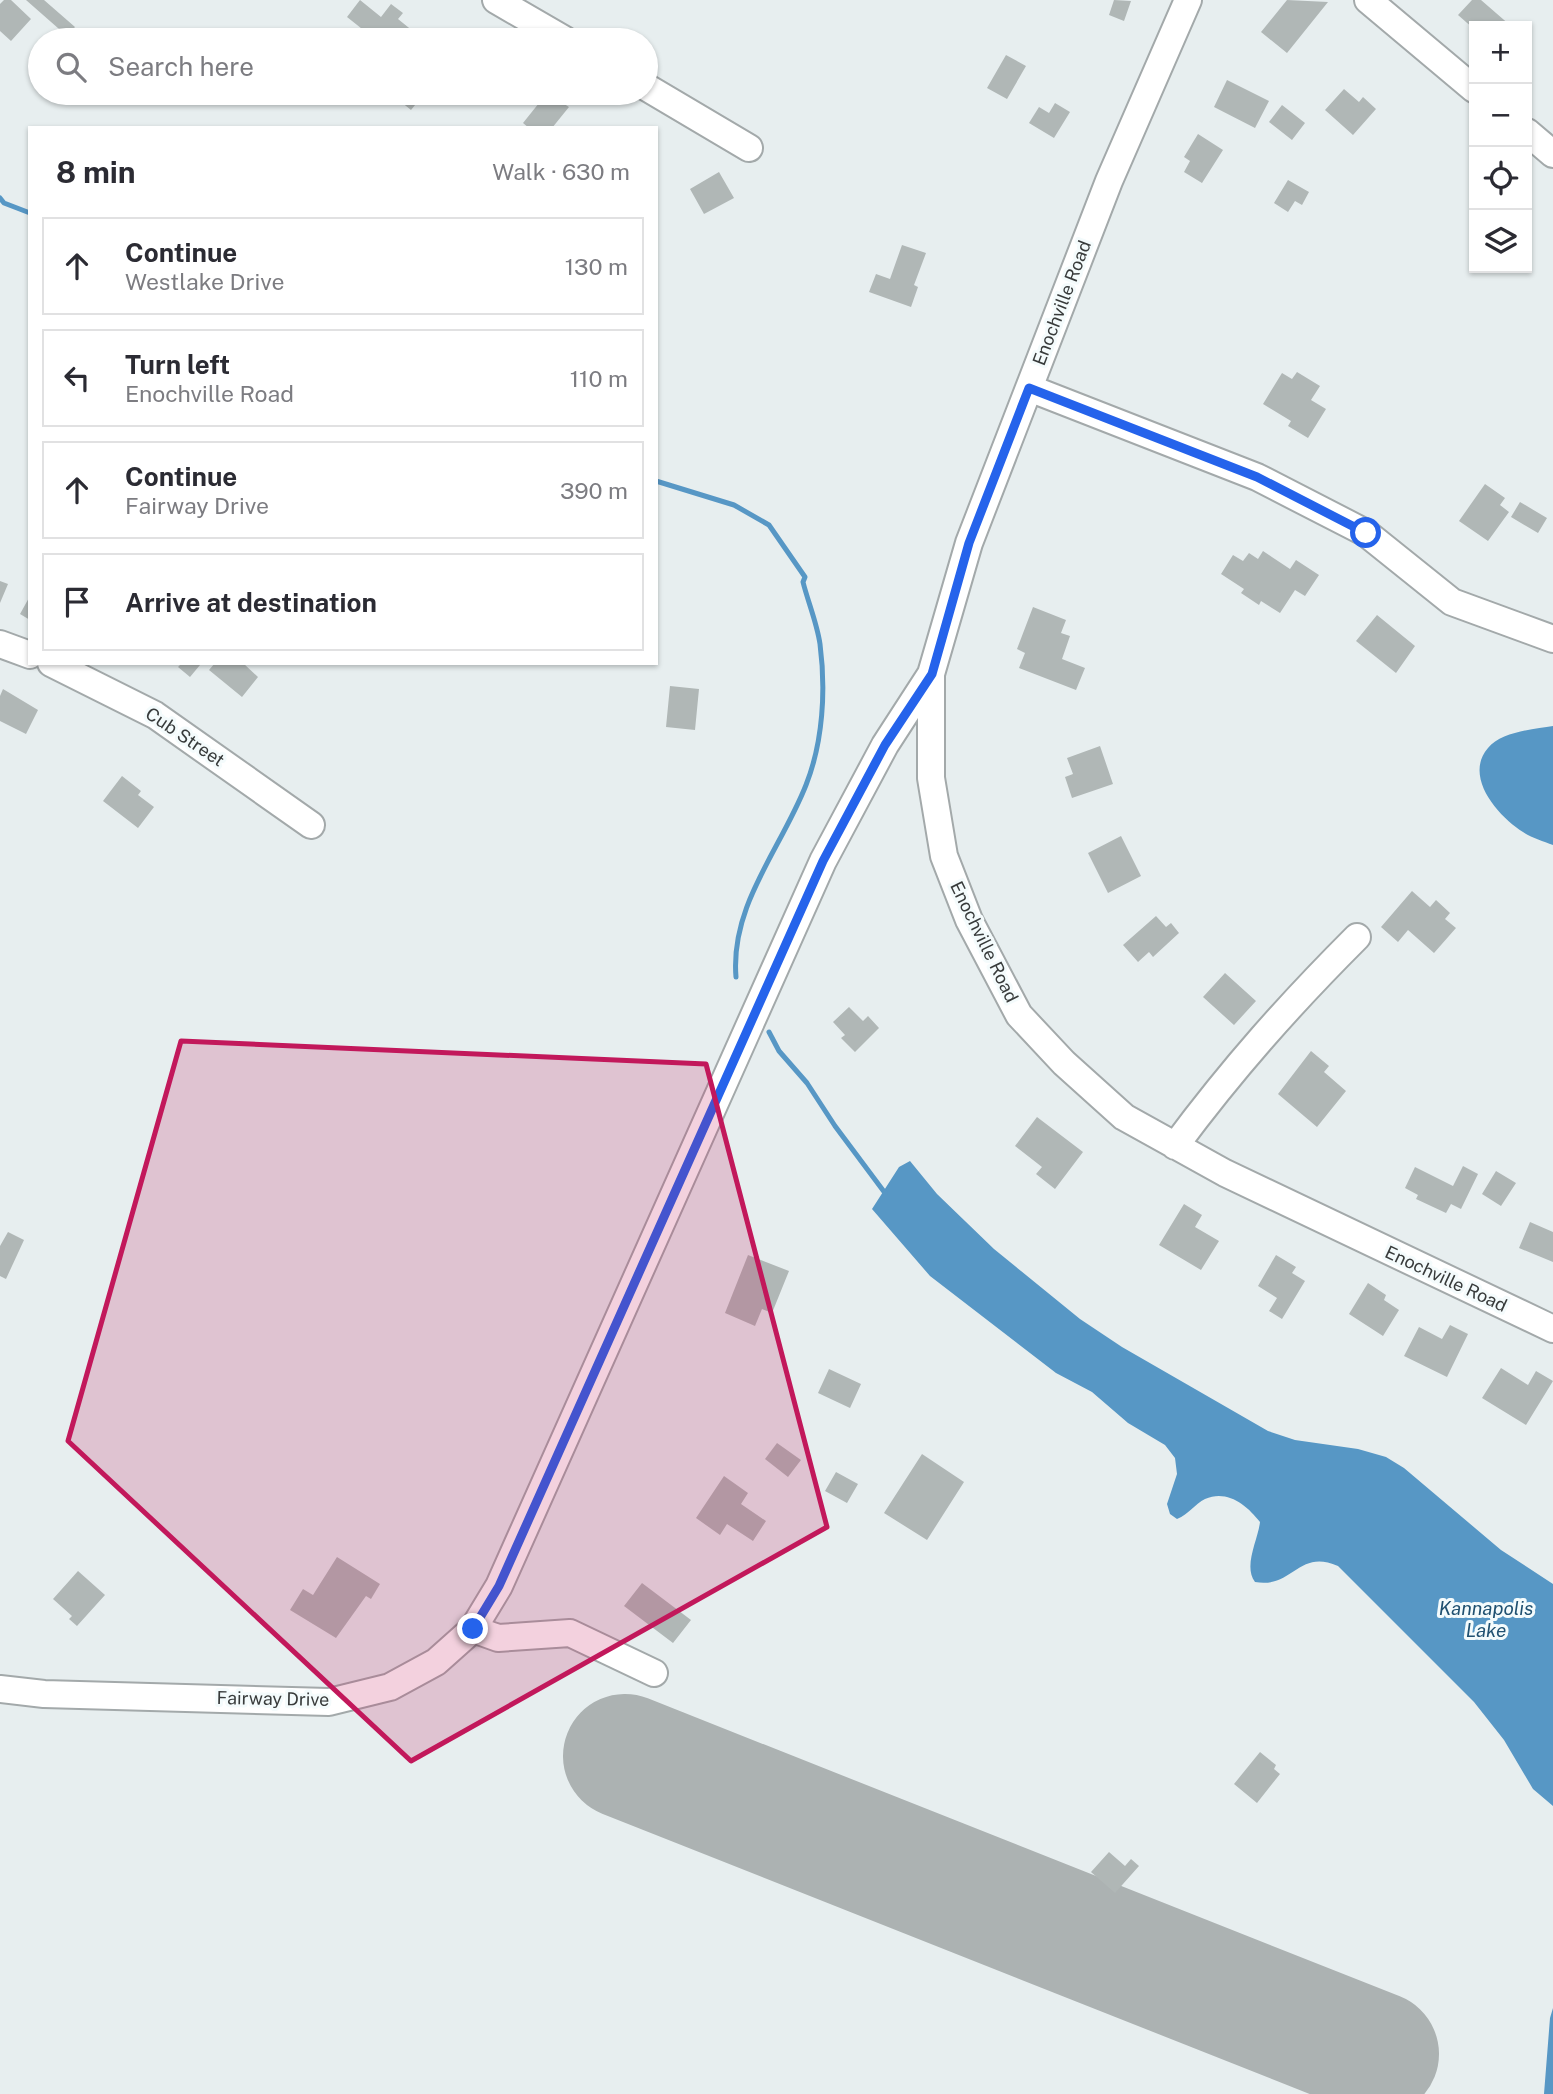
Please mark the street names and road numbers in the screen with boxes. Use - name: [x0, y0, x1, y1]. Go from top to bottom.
- street label: Enochville Road: [1028, 237, 1095, 368]
- street label: Cub Street: [142, 703, 229, 771]
- street label: Enochville Road: [946, 878, 1023, 1006]
- street label: Enochville Road: [1382, 1241, 1511, 1316]
- street label: Fairway Drive: [216, 1687, 330, 1710]

